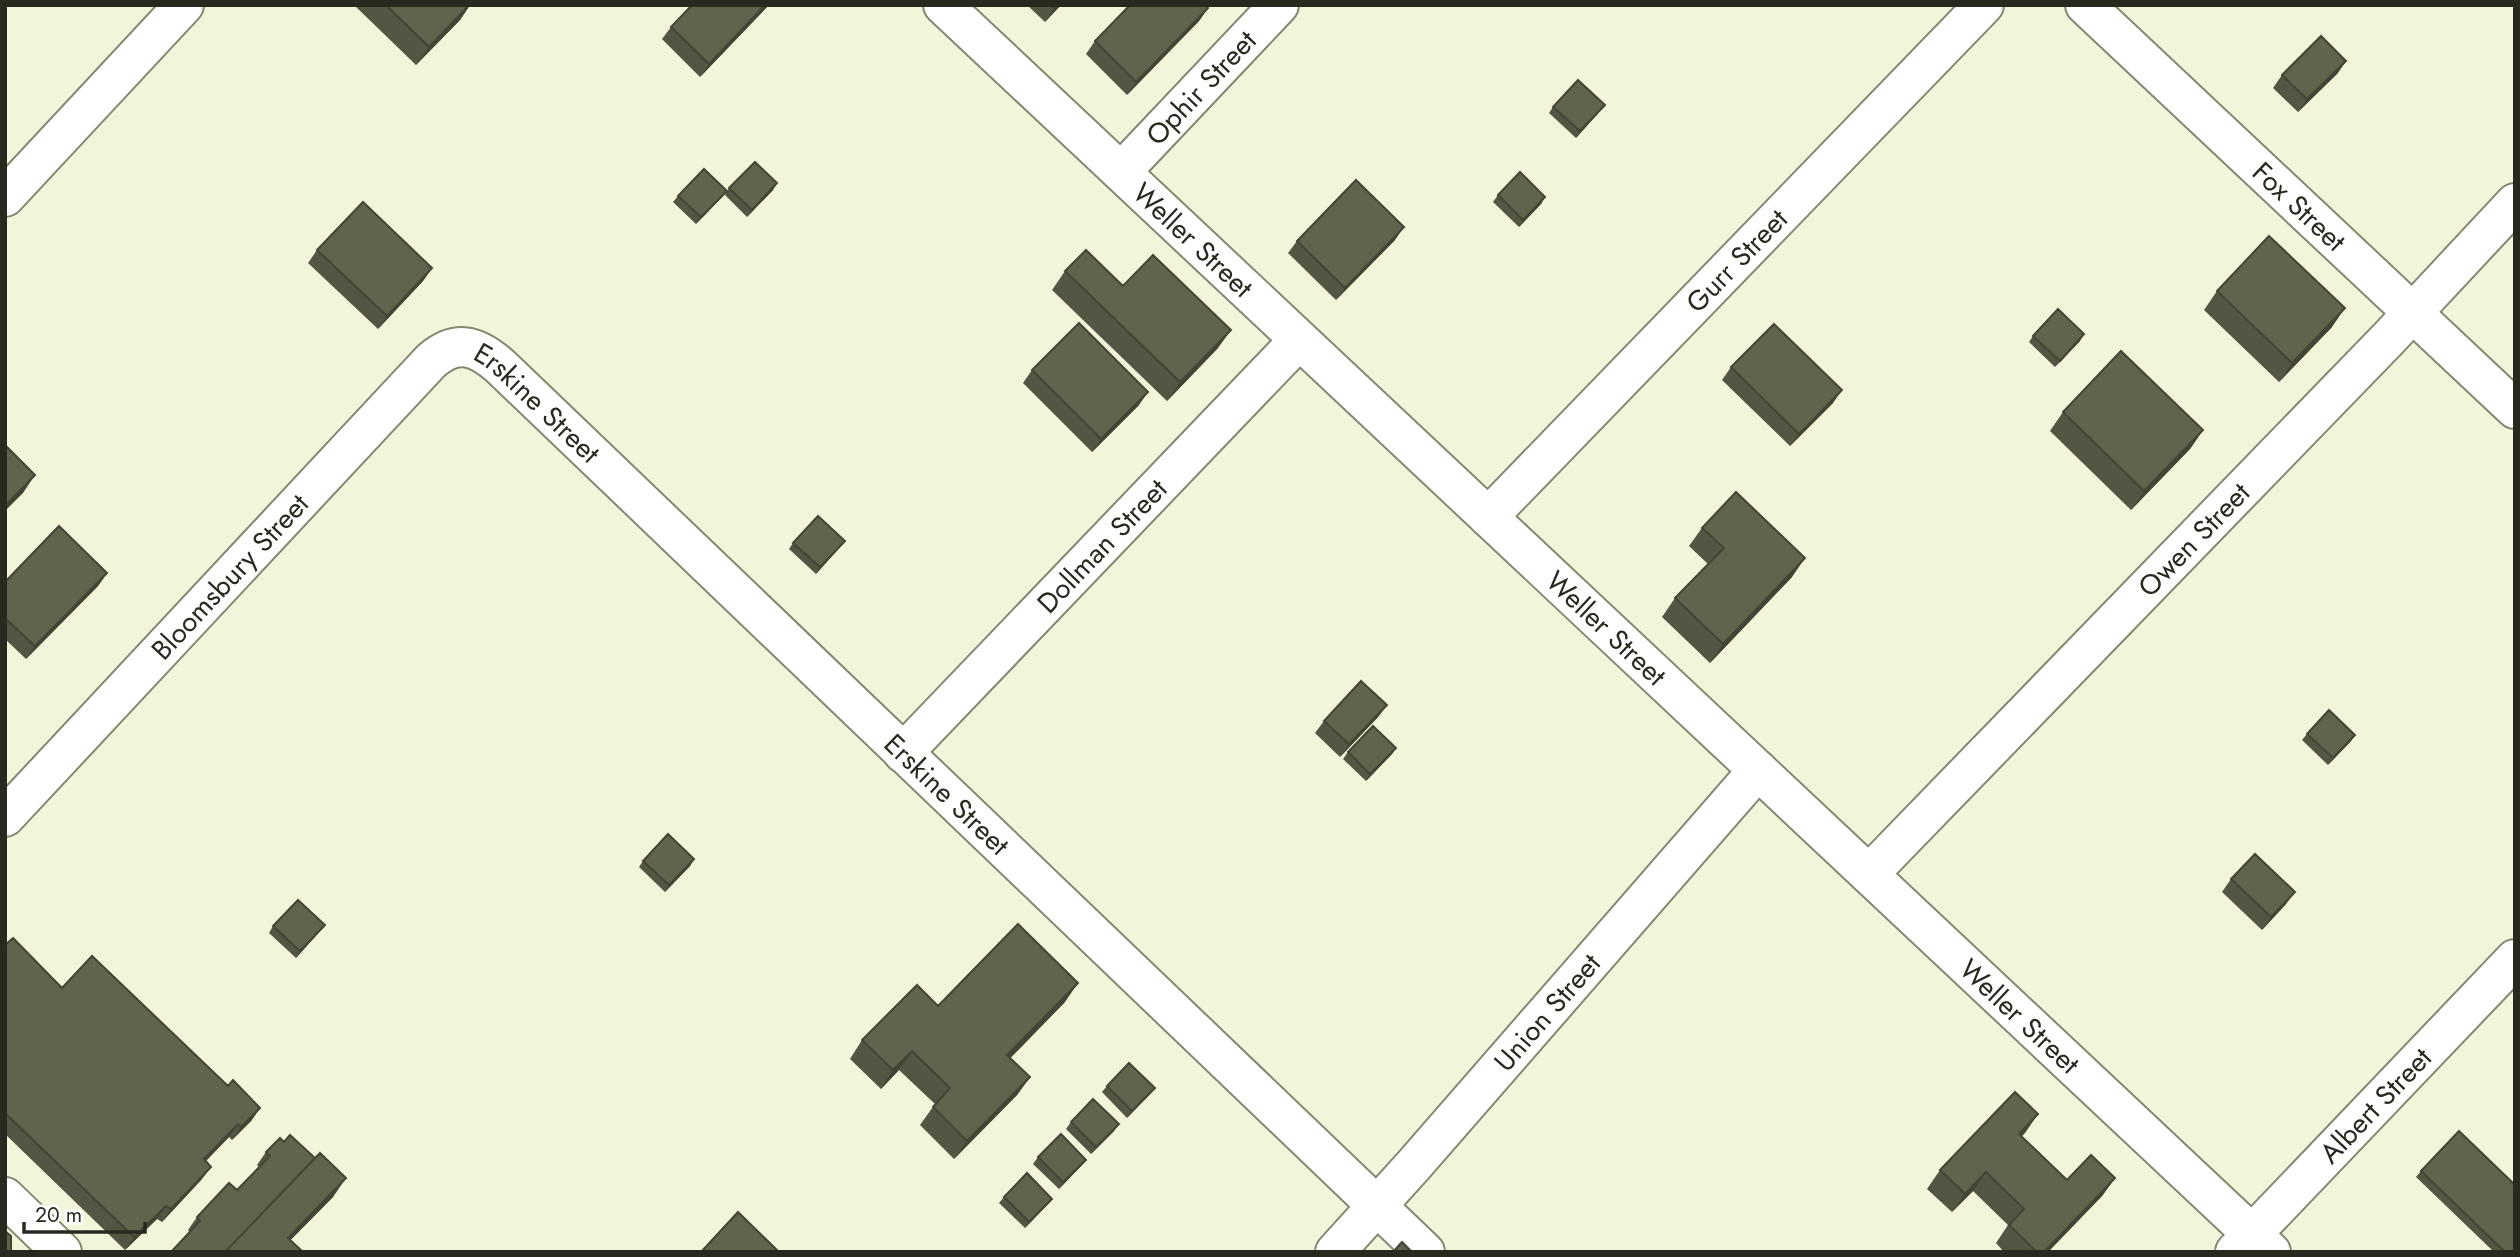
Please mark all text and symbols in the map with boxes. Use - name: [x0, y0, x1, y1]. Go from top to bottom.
- street label: Ophir Street: [1136, 21, 1266, 155]
- street label: Fox Street: [2243, 152, 2355, 261]
- street label: Weller Street: [1123, 173, 1262, 307]
- street label: Gurr Street: [1676, 199, 1797, 322]
- street label: Erskine Street: [466, 333, 609, 473]
- street label: Dollman Street: [1027, 470, 1177, 623]
- street label: Owen Street: [2128, 473, 2259, 606]
- street label: Bloomsbury Street: [142, 484, 318, 669]
- street label: Weller Street: [1537, 561, 1676, 695]
- street label: Erskine Street: [875, 724, 1019, 865]
- street label: Union Street: [1484, 944, 1610, 1081]
- street label: Weller Street: [1950, 949, 2089, 1084]
- street label: Albert Street: [2310, 1038, 2441, 1173]
- scale bar: [24, 1190, 145, 1234]
- text: 20 m: [35, 1200, 82, 1230]

